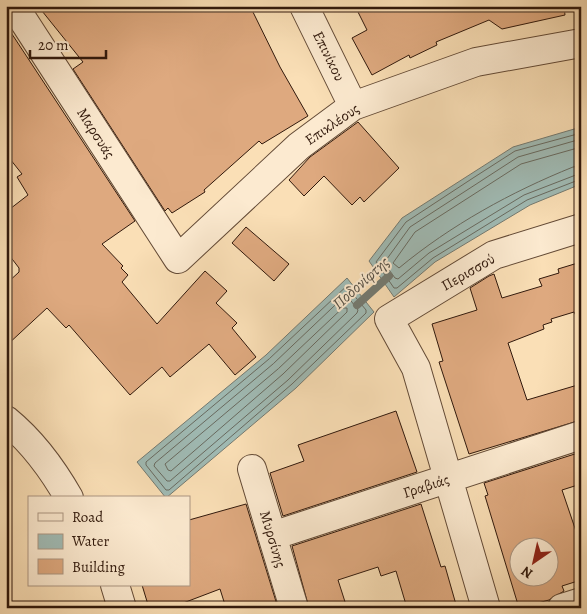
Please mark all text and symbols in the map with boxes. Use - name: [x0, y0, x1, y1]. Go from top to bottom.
- scale bar: [30, 28, 106, 60]
- street label: Επινίκου: [308, 28, 350, 84]
- text: 20 m: [38, 35, 69, 55]
- street label: Επικλέους: [301, 98, 363, 150]
- street label: Μαρσυάς: [72, 104, 120, 162]
- street label: Περισσού: [438, 249, 499, 295]
- water label: Ποδονίφτης: [328, 252, 394, 314]
- street label: Γραβιάς: [400, 469, 452, 503]
- legend: [28, 496, 190, 586]
- text: Road: [72, 507, 104, 527]
- street label: Μυρσίνης: [255, 508, 291, 570]
- text: Water: [71, 531, 109, 551]
- north arrow: [510, 536, 560, 586]
- text: Building: [72, 557, 125, 577]
- text: N: [517, 562, 537, 583]

